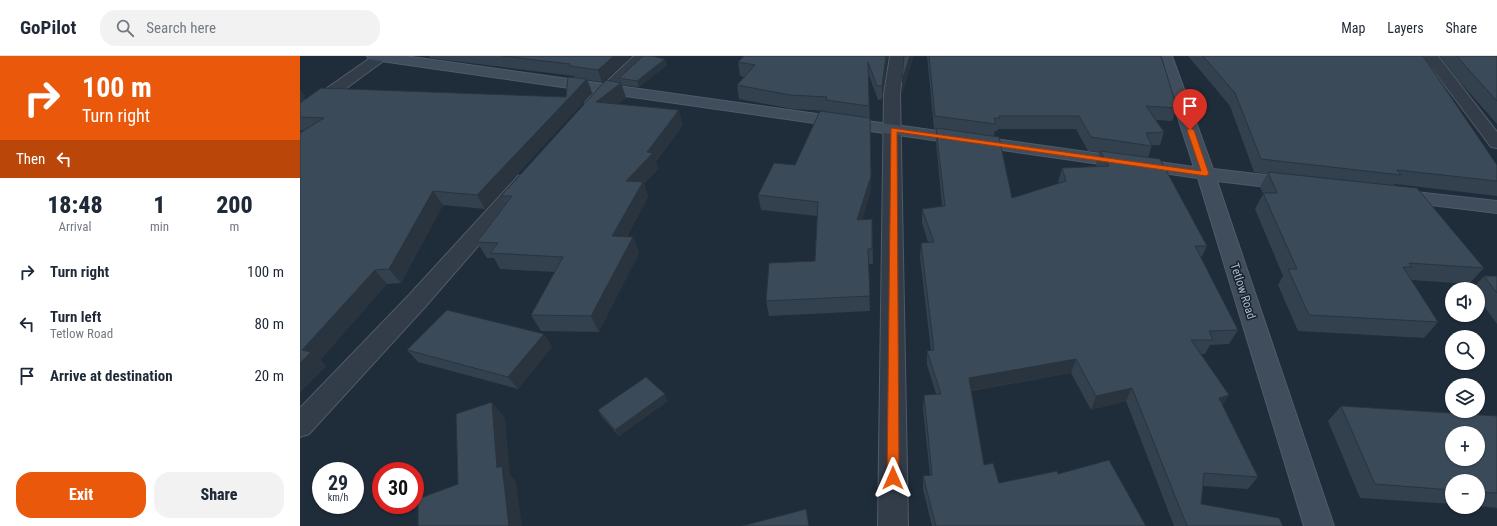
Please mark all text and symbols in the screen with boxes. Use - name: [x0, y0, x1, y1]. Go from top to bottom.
- search box: [100, 10, 380, 46]
- text: GoPilot: [20, 16, 76, 39]
- icon: search: [114, 17, 136, 39]
- text: Search here: [146, 19, 216, 37]
- text: Map: [1341, 20, 1365, 36]
- text: Layers: [1387, 20, 1424, 36]
- text: Share: [1446, 20, 1477, 36]
- text: 100 m: [82, 71, 152, 104]
- icon: right: [16, 72, 68, 124]
- pin: [1173, 89, 1207, 130]
- icon: arrive: [1179, 95, 1201, 117]
- text: Turn right: [82, 105, 150, 126]
- icon: left: [53, 148, 75, 170]
- text: Then: [16, 150, 45, 168]
- text: 18:48: [47, 191, 103, 219]
- text: 1: [153, 191, 166, 219]
- text: 200: [216, 191, 253, 219]
- text: Arrival: [58, 219, 92, 234]
- text: min: [150, 219, 169, 234]
- text: m: [230, 219, 239, 234]
- icon: right: [16, 261, 38, 283]
- street label: Tetlow Road: [1227, 261, 1259, 321]
- text: Turn right: [50, 263, 109, 281]
- text: 100 m: [247, 263, 284, 281]
- map controls: [1445, 282, 1485, 514]
- button: sound: [1445, 282, 1485, 322]
- text: Turn left: [50, 308, 101, 326]
- icon: left: [16, 313, 38, 335]
- text: 80 m: [254, 315, 284, 333]
- text: Tetlow Road: [50, 326, 113, 341]
- button: search: [1445, 330, 1485, 370]
- icon: arrive: [16, 365, 38, 387]
- text: Arrive at destination: [50, 367, 173, 385]
- text: 20 m: [254, 367, 284, 385]
- button: layers: [1445, 378, 1485, 418]
- button: +: [1445, 426, 1485, 466]
- position arrow: [872, 457, 914, 499]
- speed limit sign: 30: [372, 462, 424, 514]
- text: 29: [328, 471, 348, 495]
- button: Exit: [16, 472, 146, 518]
- button: Share: [154, 472, 284, 518]
- button: −: [1445, 474, 1485, 514]
- text: km/h: [328, 492, 348, 503]

